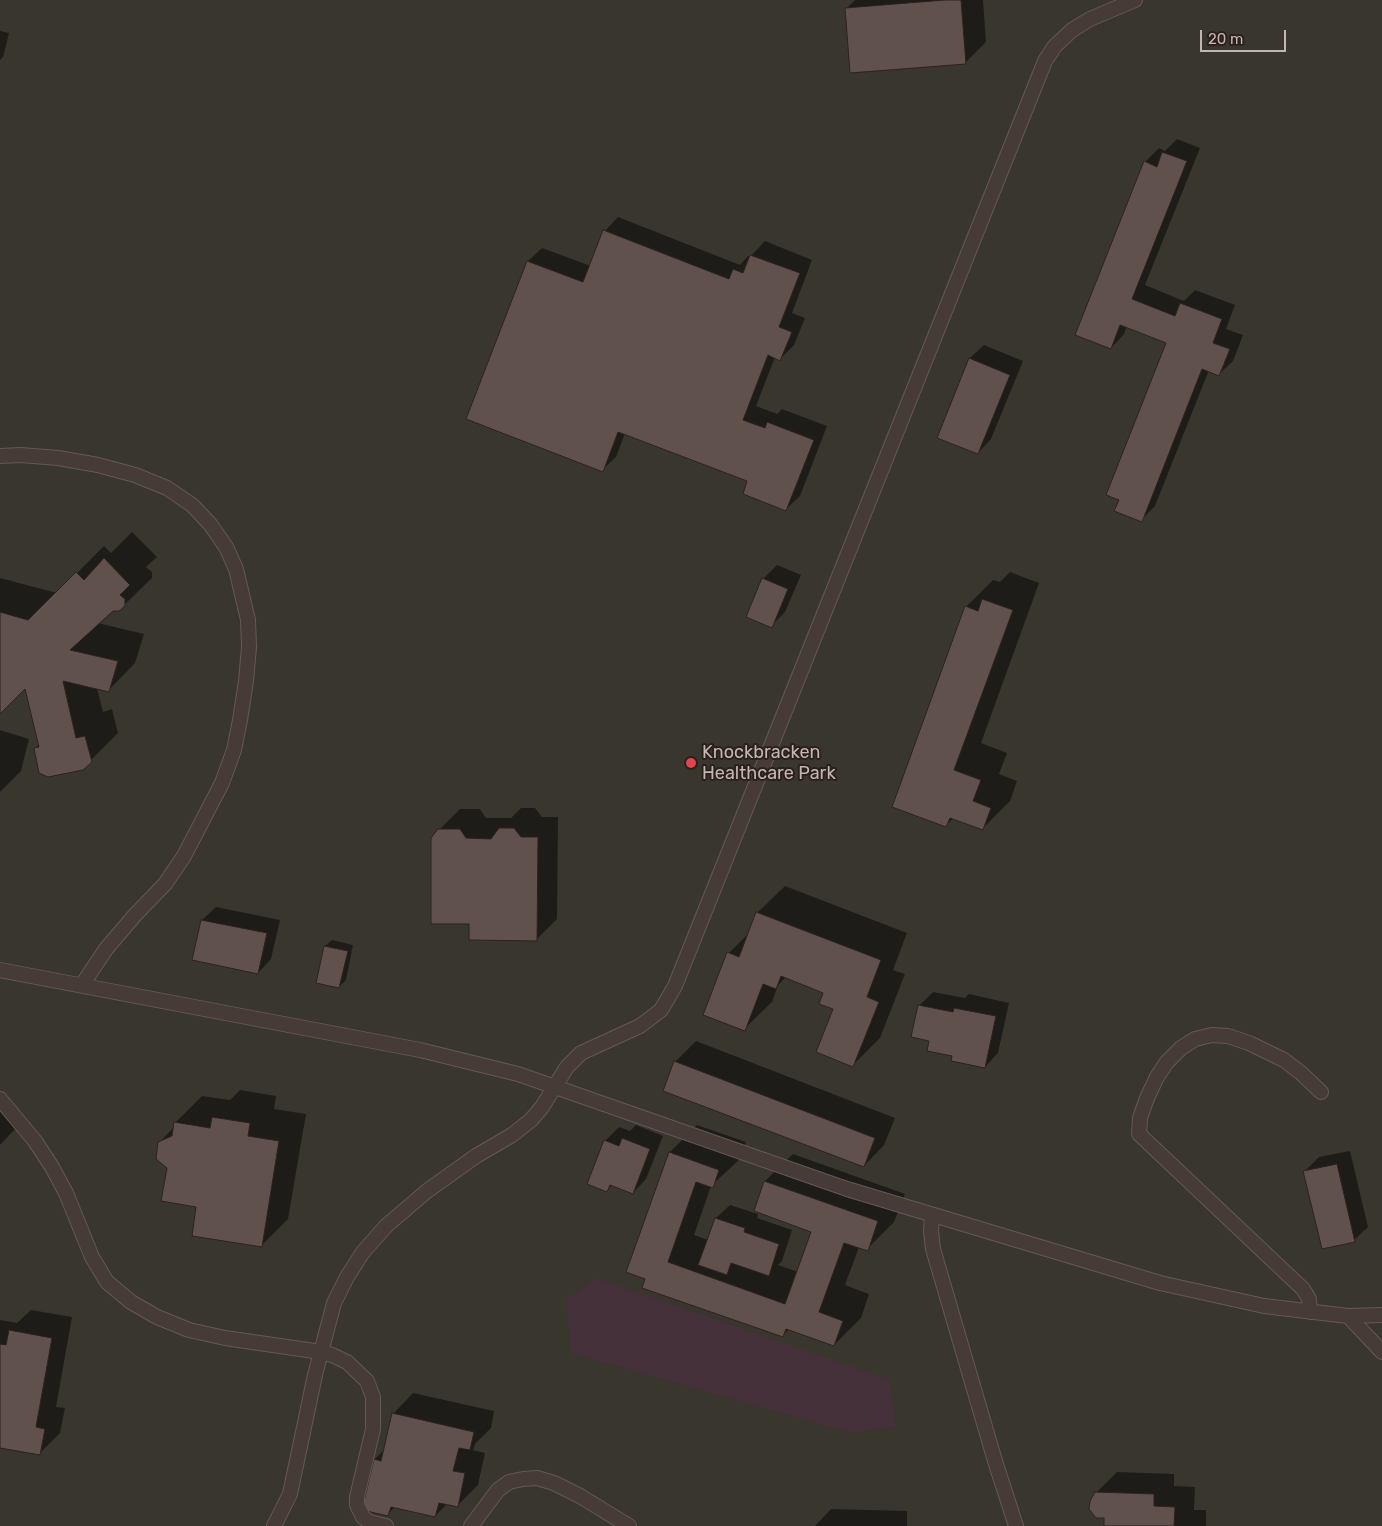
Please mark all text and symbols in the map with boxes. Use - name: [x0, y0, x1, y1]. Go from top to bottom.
- scale bar: [1202, 20, 1288, 52]
- text: 20 m: [1208, 30, 1243, 48]
- place label: Knockbracken Healthcare Park: [702, 742, 836, 784]
- marker: Knockbracken Healthcare Park: [684, 756, 698, 770]

